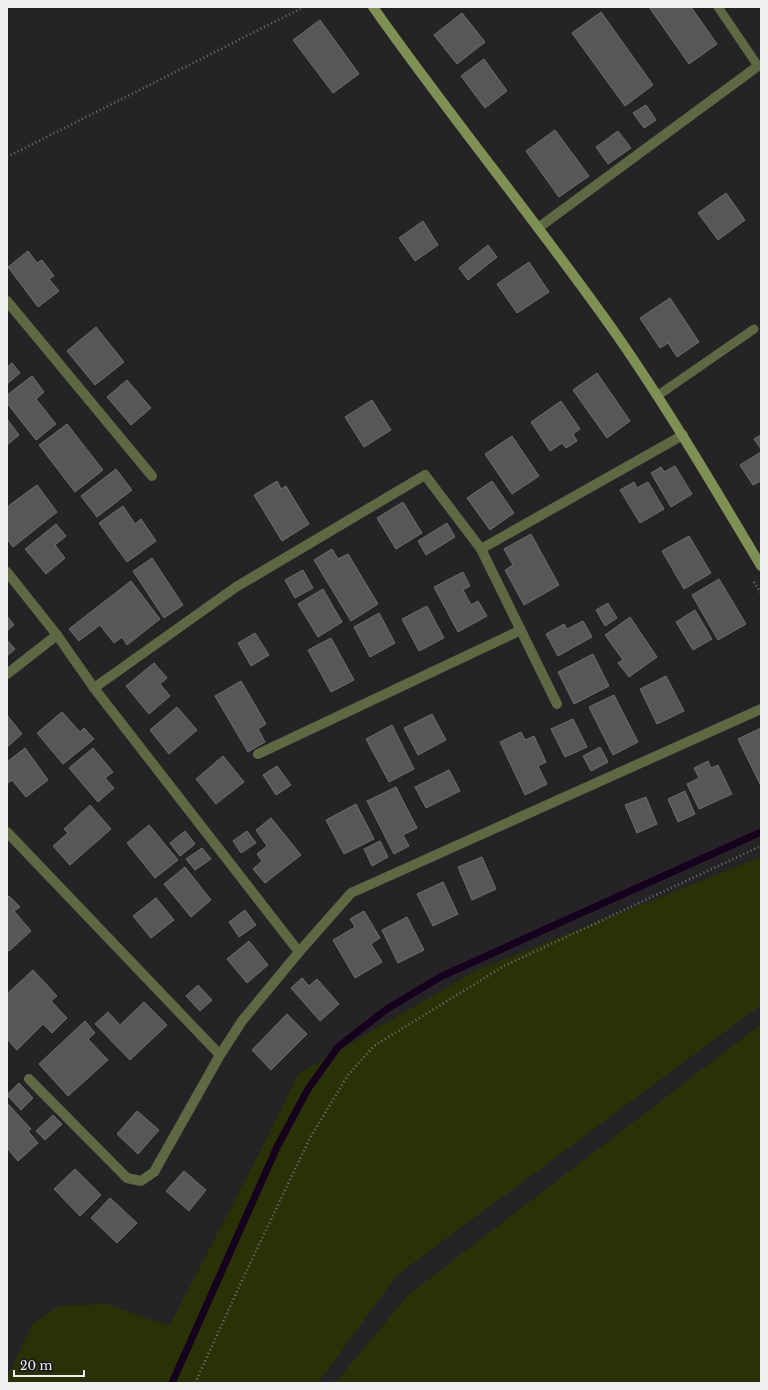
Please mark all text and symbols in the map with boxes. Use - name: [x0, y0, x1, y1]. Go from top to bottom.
- scale bar: [14, 1352, 84, 1378]
- text: 20 m: [20, 1358, 52, 1373]

